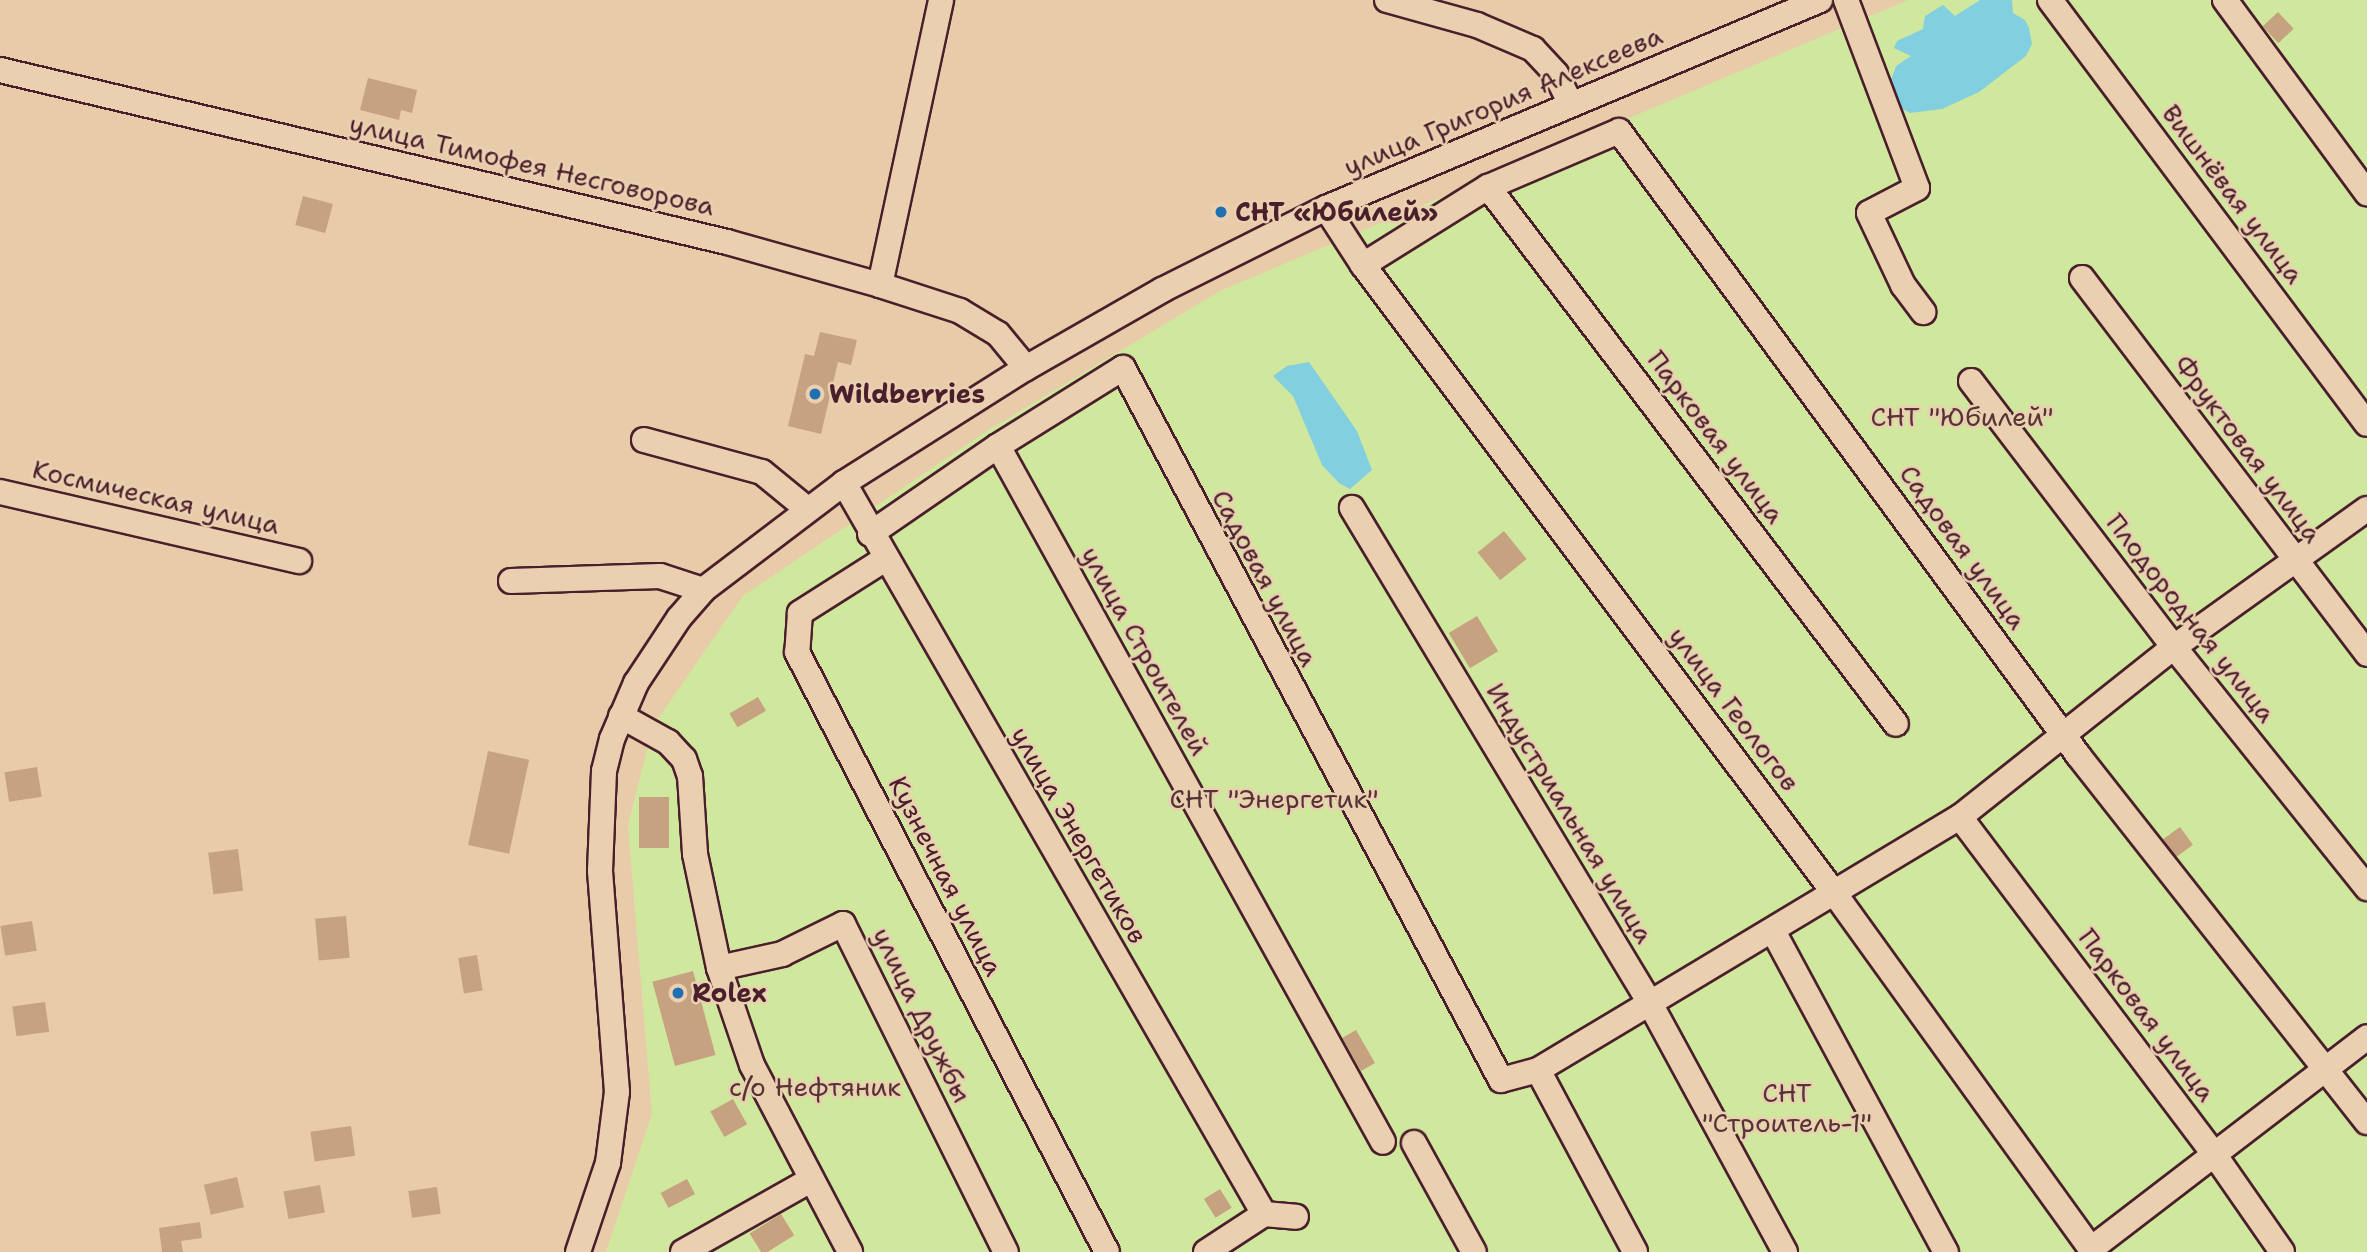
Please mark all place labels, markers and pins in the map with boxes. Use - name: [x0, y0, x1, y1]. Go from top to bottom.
- place label: СНТ «Юбилей»: [1235, 196, 1438, 228]
- marker: СНТ «Юбилей»: [1213, 204, 1229, 220]
- place label: Wildberries: [829, 378, 985, 410]
- marker: Wildberries: [807, 386, 823, 402]
- place label: Rolex: [692, 977, 767, 1009]
- marker: Rolex: [670, 985, 686, 1001]

